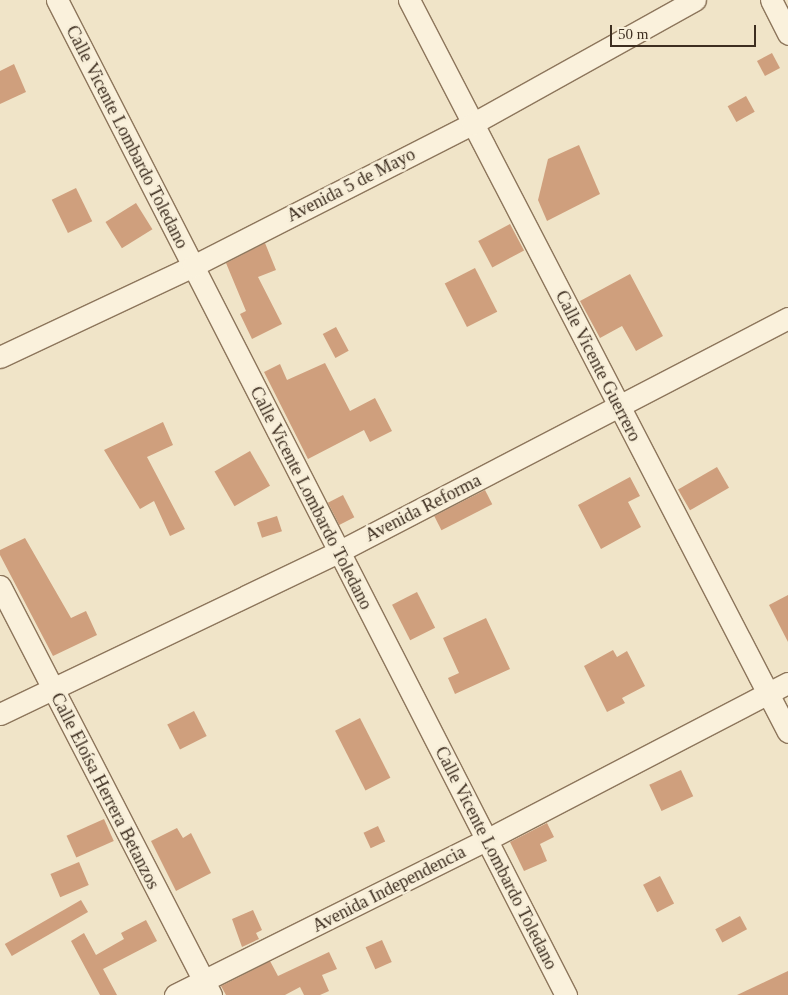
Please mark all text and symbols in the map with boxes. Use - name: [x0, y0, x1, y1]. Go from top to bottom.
- scale bar: [613, 15, 759, 47]
- street label: Calle Vicente Lombardo Toledano: [61, 22, 193, 252]
- text: 50 m: [618, 26, 648, 42]
- street label: Avenida 5 de Mayo: [283, 143, 419, 227]
- street label: Calle Vicente Guerrero: [551, 287, 645, 445]
- street label: Calle Vicente Lombardo Toledano: [245, 383, 377, 613]
- street label: Avenida Reforma: [361, 470, 485, 546]
- street label: Calle Eloísa Herrera Betanzos: [46, 689, 164, 893]
- street label: Calle Vicente Lombardo Toledano: [430, 743, 562, 973]
- street label: Avenida Independencia: [309, 841, 469, 937]

